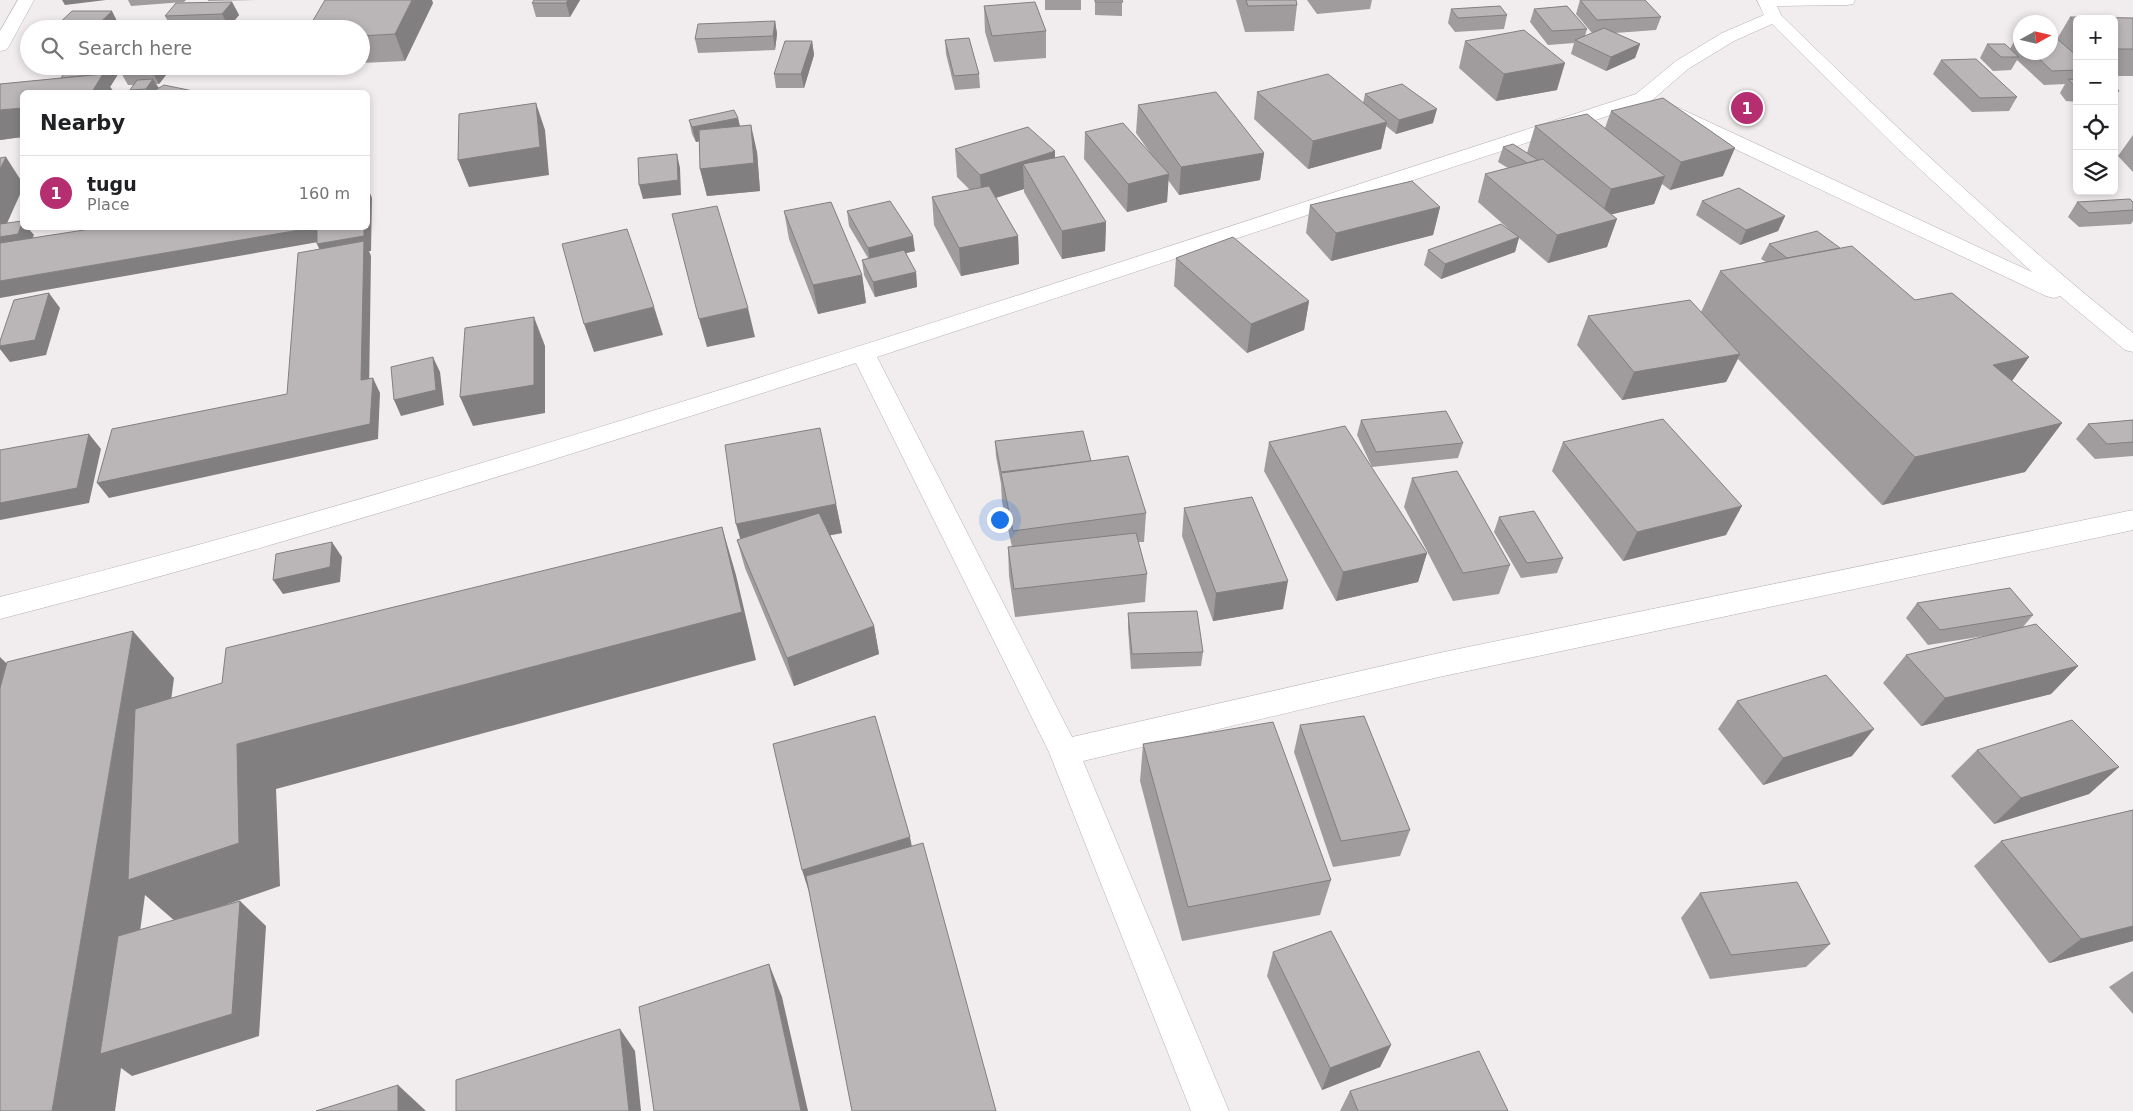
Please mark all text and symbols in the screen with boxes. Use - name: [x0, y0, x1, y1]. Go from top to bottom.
- north arrow: [2013, 15, 2058, 60]
- map controls: [2073, 15, 2118, 195]
- button: +: [2073, 15, 2118, 60]
- search box: [20, 20, 370, 75]
- icon: search: [38, 34, 66, 62]
- text: Search here: [78, 37, 192, 59]
- button: −: [2073, 60, 2118, 105]
- pin: 1: [1731, 89, 1763, 127]
- button: locate: [2073, 105, 2118, 150]
- text: Nearby: [40, 111, 125, 135]
- button: layers: [2073, 150, 2118, 195]
- text: tugu: [87, 173, 137, 195]
- text: 1: [50, 184, 62, 203]
- text: 160 m: [299, 184, 350, 203]
- text: Place: [87, 195, 130, 214]
- your location: [987, 507, 1013, 533]

